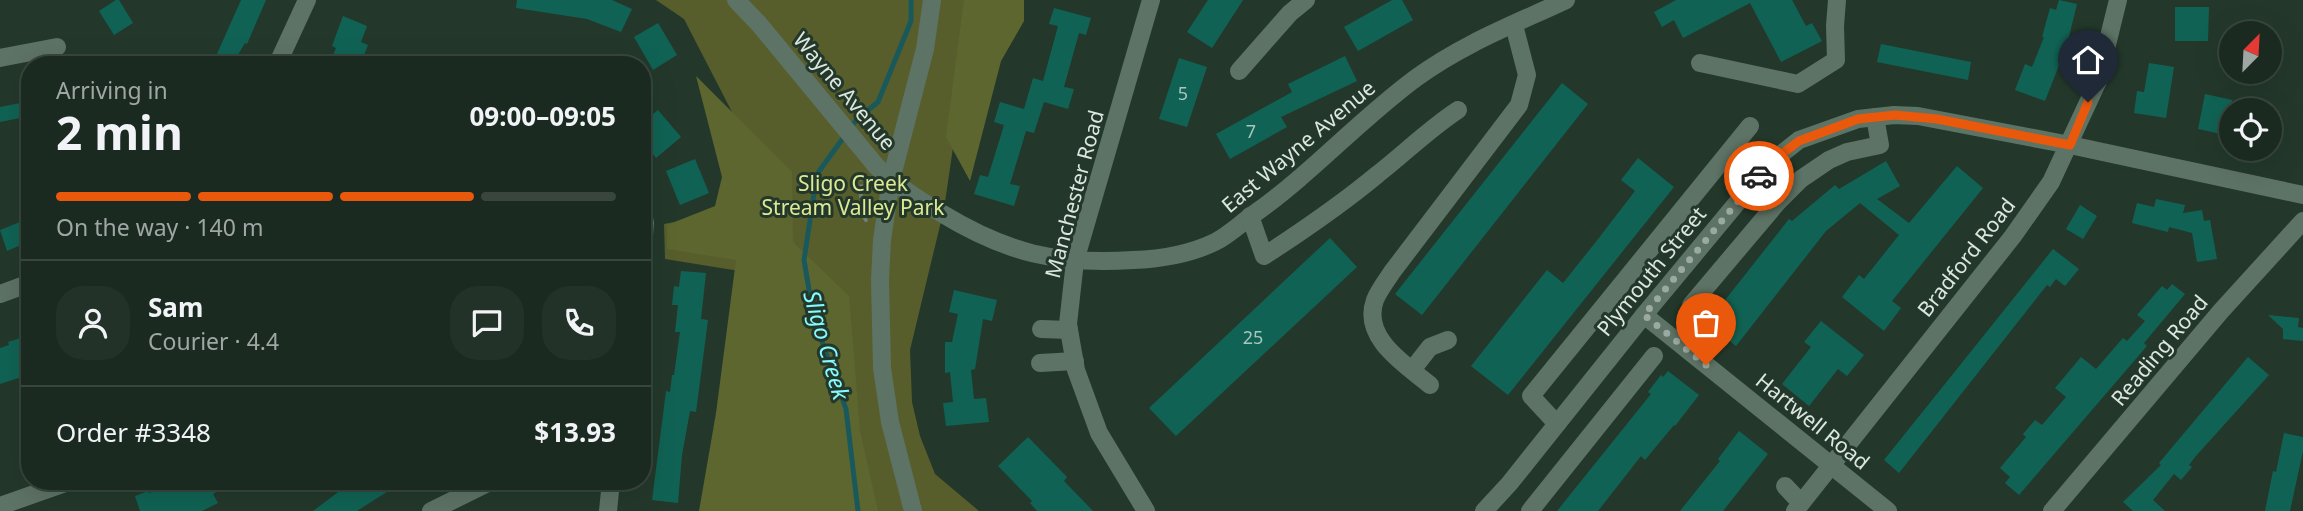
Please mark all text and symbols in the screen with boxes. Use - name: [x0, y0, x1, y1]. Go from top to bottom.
- north arrow: [2219, 21, 2282, 84]
- map controls: [2219, 21, 2282, 161]
- street label: Wayne Avenue: [787, 26, 903, 156]
- pin: [2058, 30, 2118, 102]
- icon: home: [2069, 41, 2107, 79]
- text: Arriving in: [56, 74, 168, 106]
- street label: East Wayne Avenue: [1215, 74, 1381, 218]
- house number: 5: [1178, 81, 1188, 105]
- text: 09:00–09:05: [469, 98, 616, 134]
- button: locate: [2219, 98, 2282, 161]
- text: 2 min: [56, 101, 183, 163]
- street label: Manchester Road: [1038, 107, 1110, 281]
- house number: 7: [1246, 119, 1256, 143]
- courier: [1724, 141, 1794, 211]
- icon: car: [1740, 157, 1778, 195]
- park label: Sligo Creek Stream Valley Park: [762, 169, 945, 221]
- street label: Bradford Road: [1911, 192, 2021, 322]
- street label: Plymouth Street: [1590, 200, 1712, 342]
- text: On the way · 140 m: [56, 211, 263, 243]
- button: person: [56, 286, 130, 360]
- button: chat: [450, 286, 524, 360]
- button: phone: [542, 286, 616, 360]
- water label: Sligo Creek: [796, 287, 858, 405]
- text: Sam: [148, 289, 203, 325]
- street label: Reading Road: [2104, 289, 2214, 411]
- pin: [1676, 293, 1736, 365]
- icon: bag: [1687, 304, 1725, 342]
- text: Courier · 4.4: [148, 325, 279, 357]
- house number: 25: [1243, 325, 1263, 349]
- street label: Hartwell Road: [1750, 366, 1876, 476]
- text: Order #3348: [56, 414, 211, 450]
- text: $13.93: [534, 414, 616, 450]

